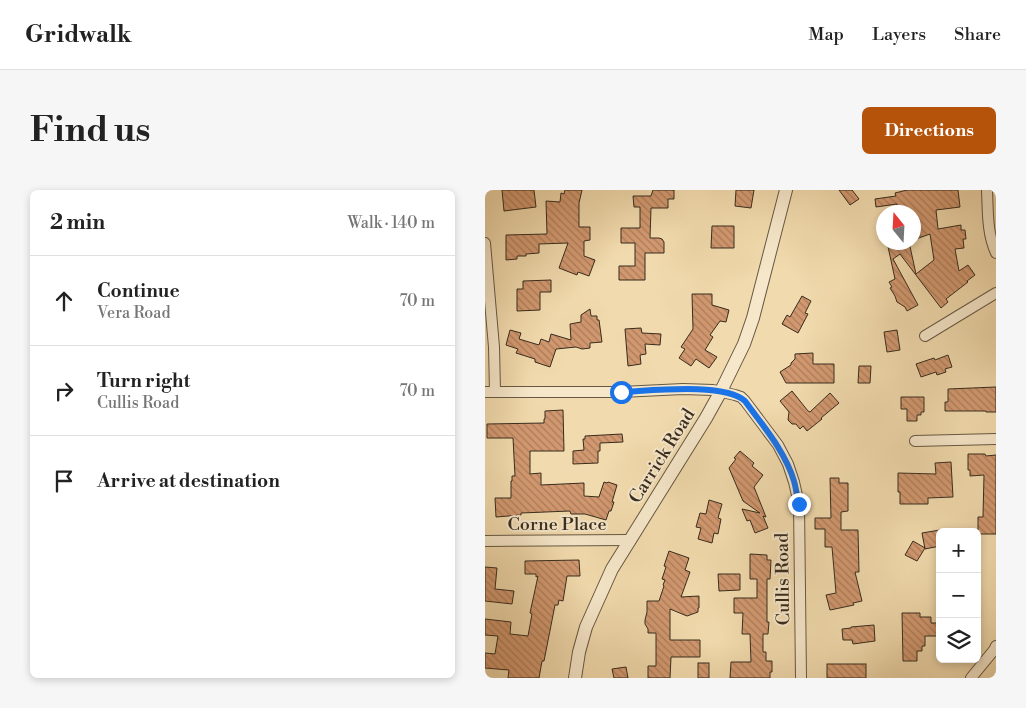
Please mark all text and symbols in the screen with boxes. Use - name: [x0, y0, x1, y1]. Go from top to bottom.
- text: Gridwalk: [25, 20, 132, 50]
- text: Map: [809, 23, 844, 46]
- text: Layers: [872, 23, 926, 46]
- text: Share: [954, 23, 1001, 46]
- button: Directions: [862, 107, 996, 154]
- text: Find us: [30, 109, 150, 152]
- north arrow: [876, 205, 921, 250]
- text: 2 min: [50, 210, 105, 236]
- text: Walk · 140 m: [347, 213, 435, 233]
- text: Continue: [97, 279, 180, 303]
- icon: ahead: [50, 287, 78, 315]
- text: 70 m: [399, 291, 435, 311]
- text: Vera Road: [97, 303, 171, 323]
- text: Turn right: [97, 369, 190, 393]
- icon: right: [50, 377, 78, 405]
- text: 70 m: [399, 381, 435, 401]
- route start: [610, 381, 633, 404]
- text: Cullis Road: [97, 393, 179, 413]
- street label: Carrick Road: [624, 404, 701, 508]
- icon: arrive: [50, 467, 78, 495]
- text: Arrive at destination: [97, 469, 280, 493]
- route end: [788, 493, 811, 516]
- street label: Corne Place: [508, 513, 607, 536]
- map controls: [936, 528, 981, 663]
- button: +: [936, 528, 981, 573]
- street label: Cullis Road: [771, 532, 795, 625]
- button: −: [936, 573, 981, 618]
- button: layers: [936, 618, 981, 663]

